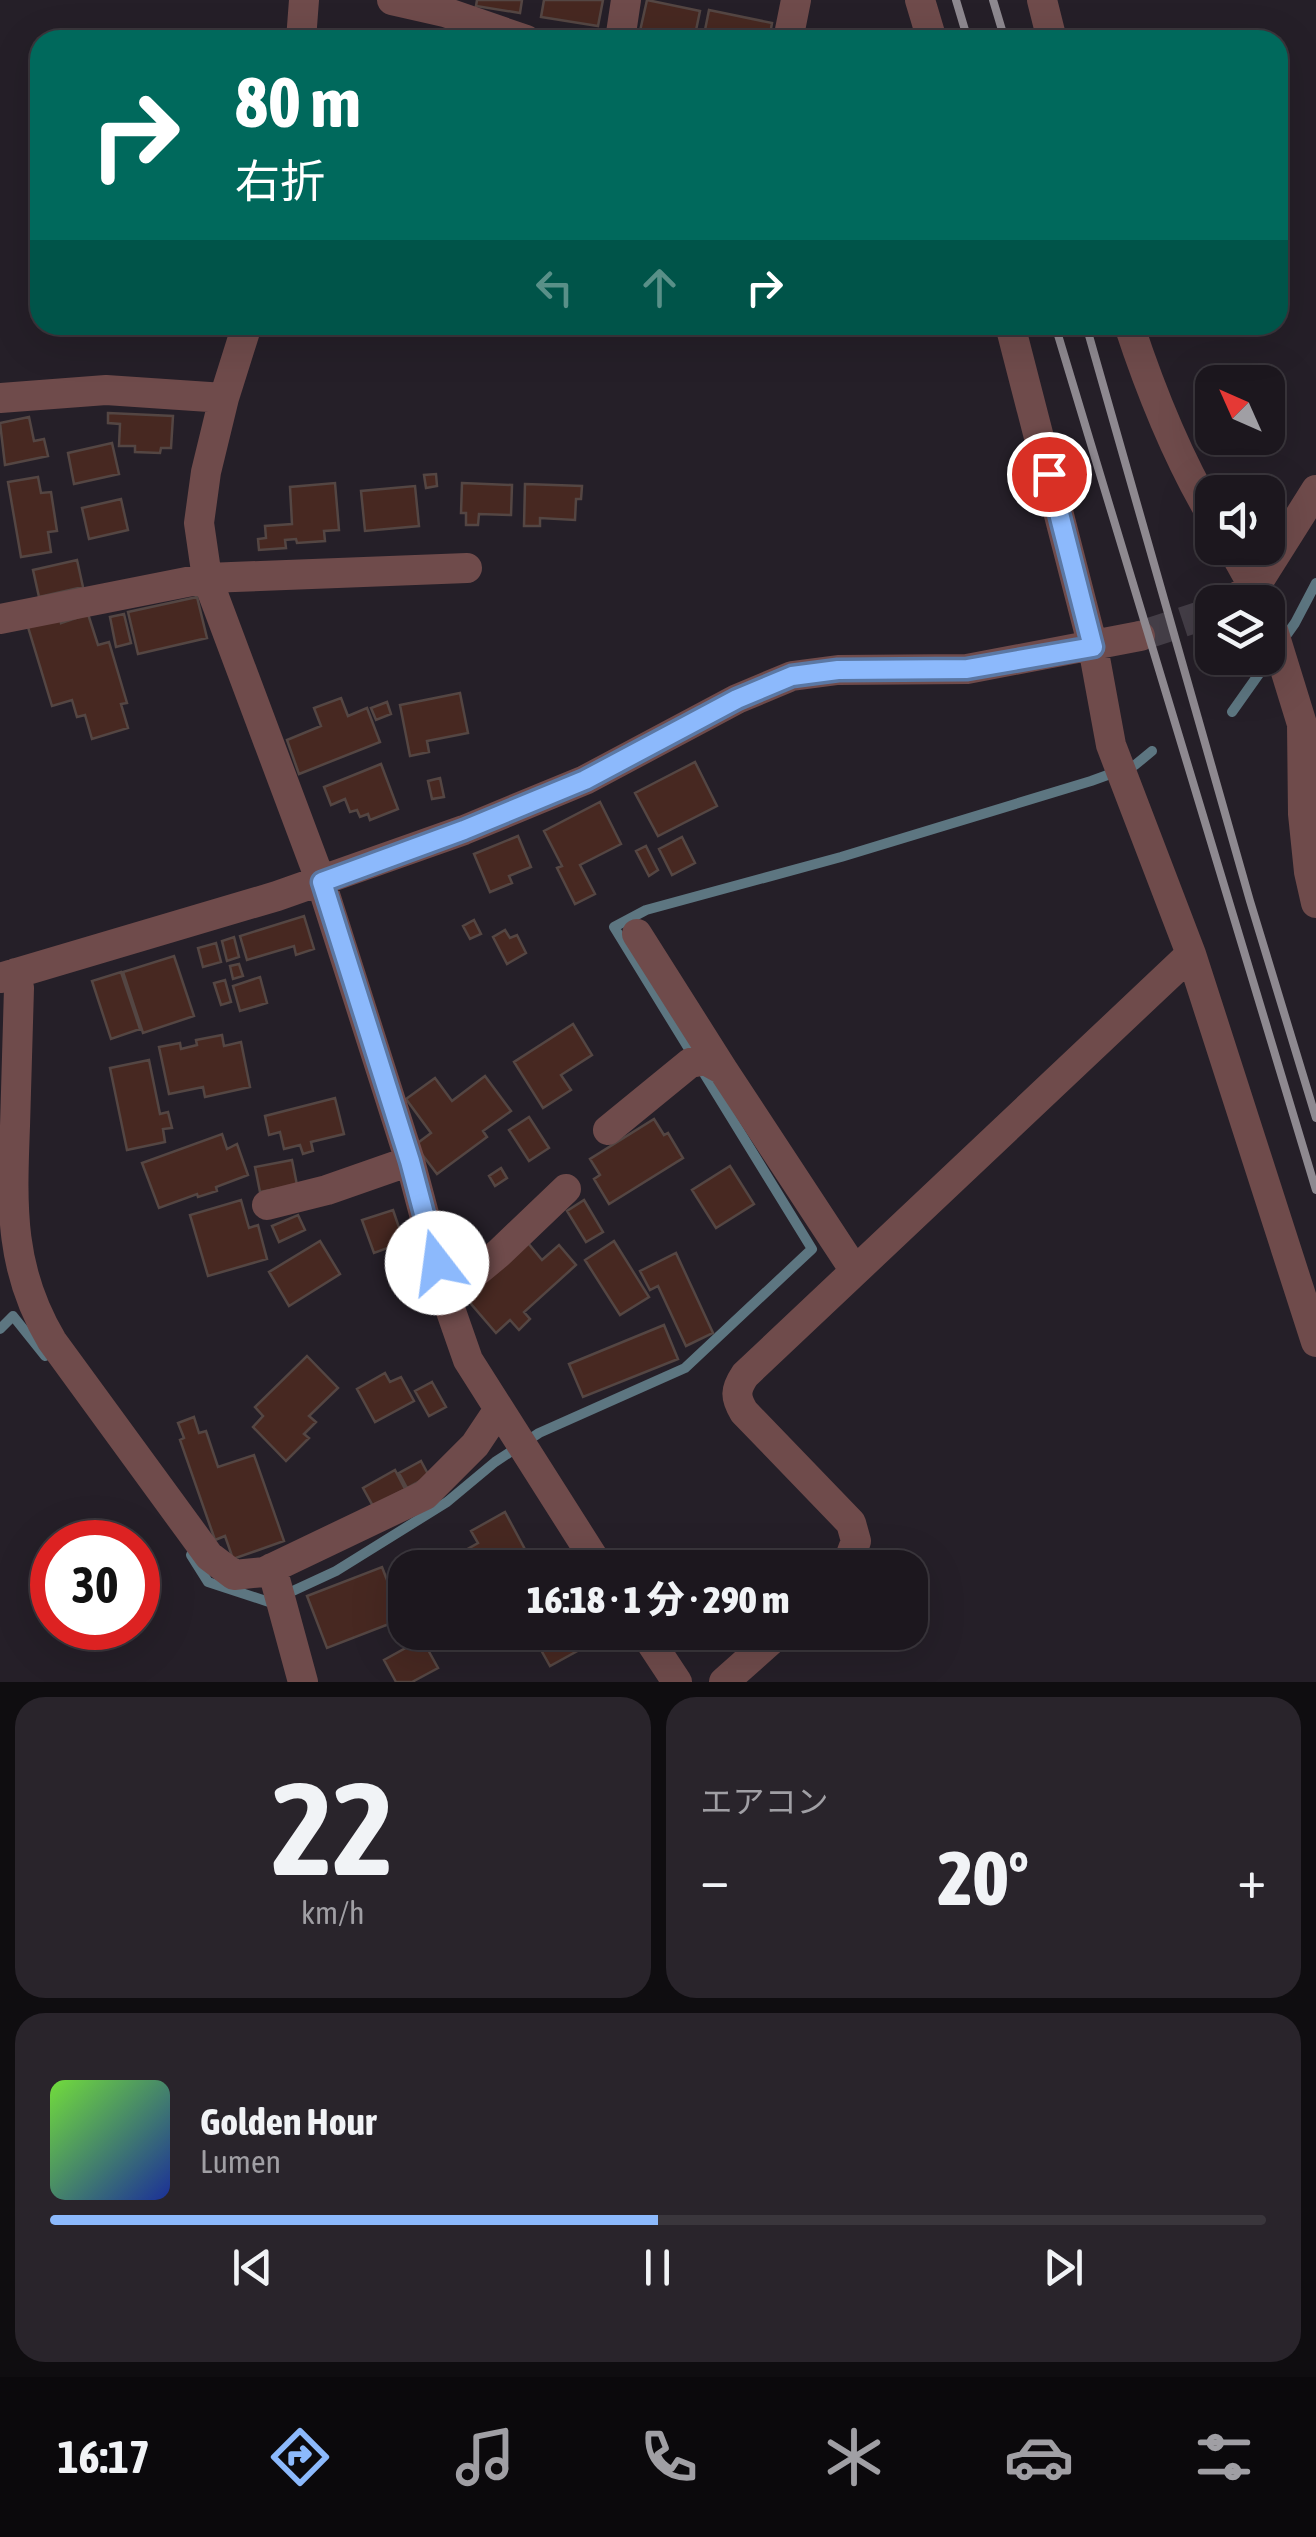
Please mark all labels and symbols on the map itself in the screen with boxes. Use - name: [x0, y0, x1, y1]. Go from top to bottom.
- north arrow: [1195, 365, 1285, 455]
- pin: [1007, 432, 1092, 517]
- position arrow: [385, 1211, 489, 1315]
- speed limit sign: 30: [30, 1520, 160, 1650]

